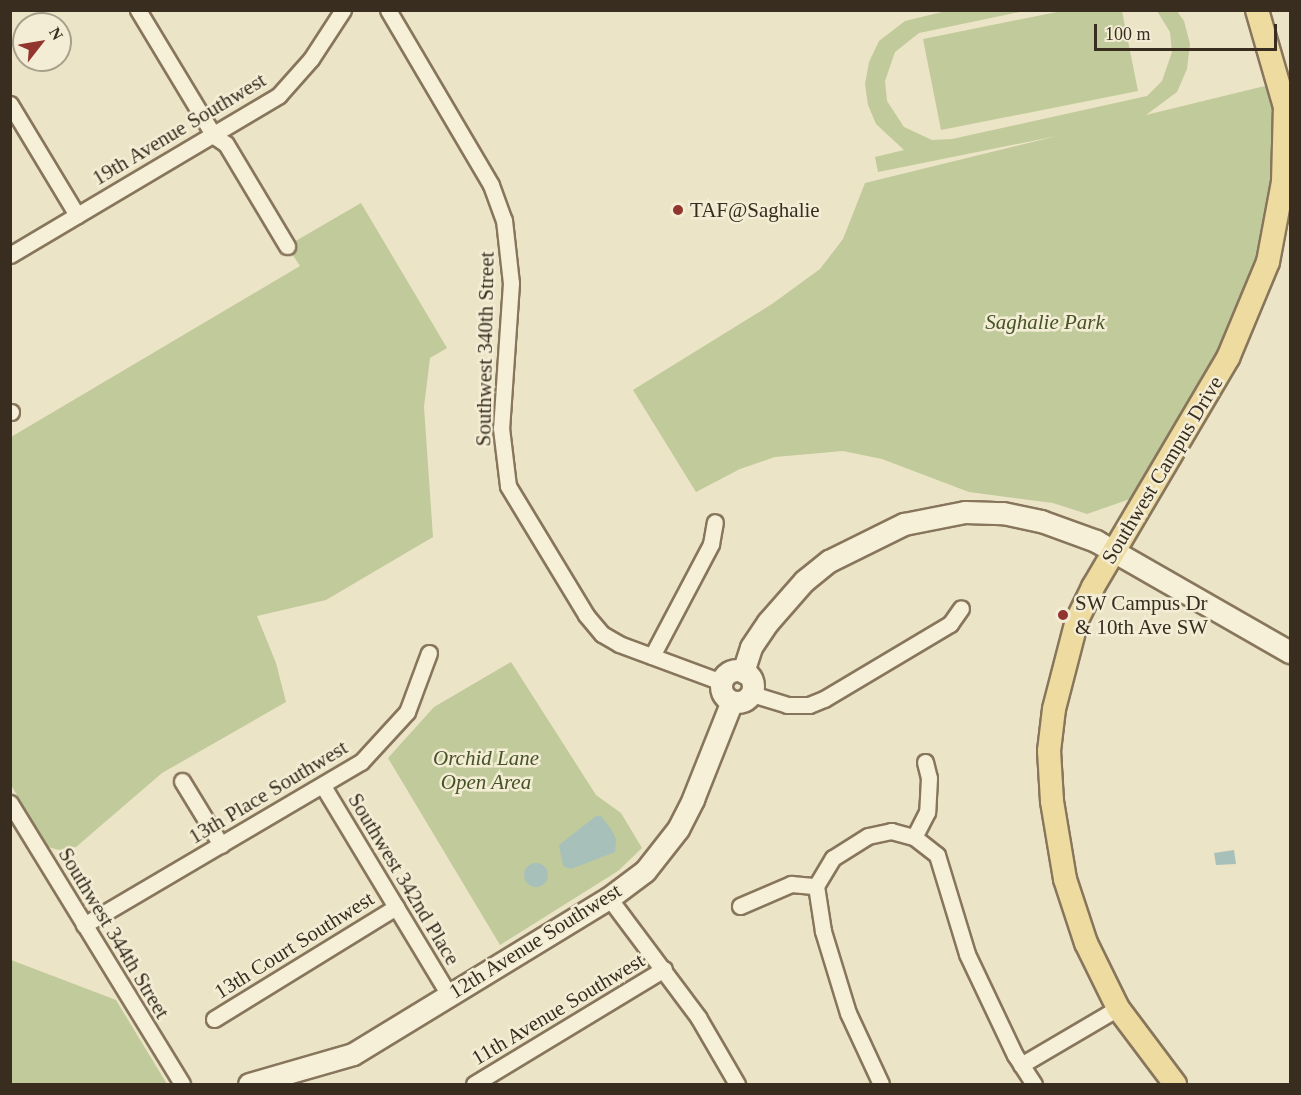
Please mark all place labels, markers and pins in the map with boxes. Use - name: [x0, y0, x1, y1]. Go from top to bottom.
- place label: TAF@Saghalie: [690, 197, 820, 223]
- marker: TAF@Saghalie: [671, 203, 685, 217]
- place label: SW Campus Dr & 10th Ave SW: [1075, 590, 1209, 640]
- marker: SW Campus Dr & 10th Ave SW: [1056, 608, 1070, 622]

